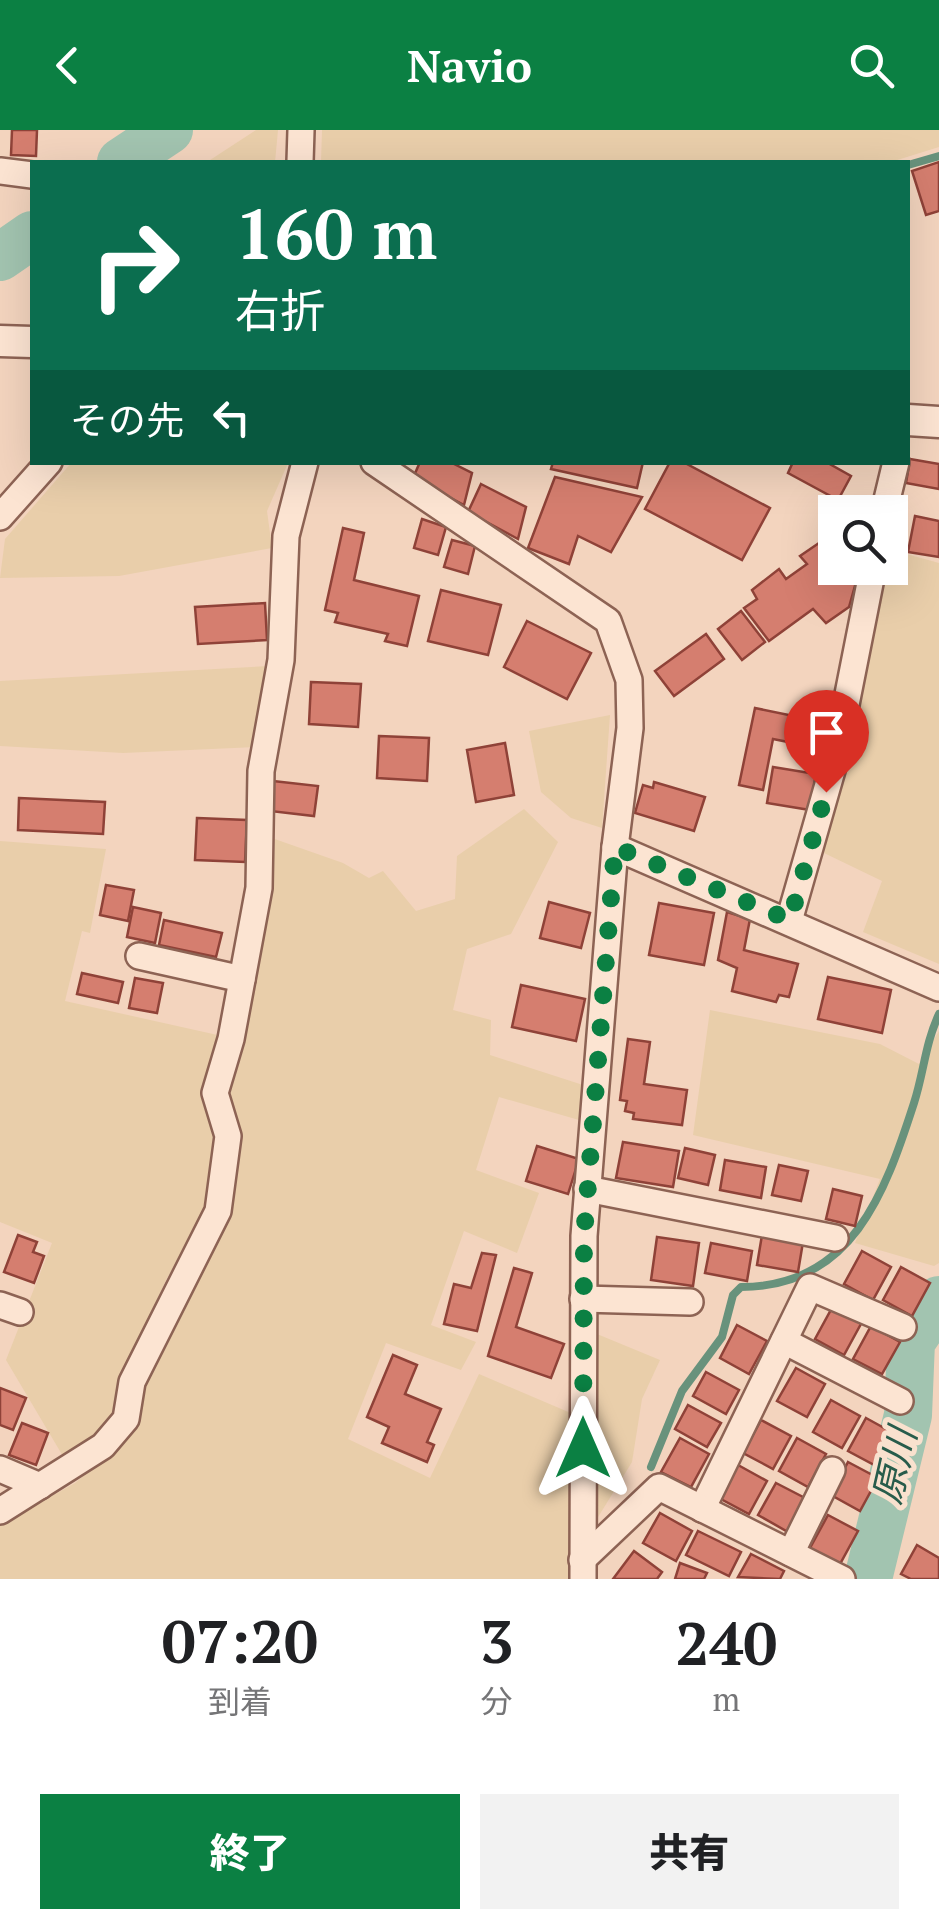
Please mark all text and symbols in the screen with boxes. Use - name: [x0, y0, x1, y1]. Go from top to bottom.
- text: Navio: [407, 35, 532, 95]
- icon: back: [40, 38, 95, 93]
- icon: search: [844, 38, 899, 93]
- text: 160 m: [235, 186, 437, 279]
- icon: right: [70, 200, 200, 330]
- text: 右折: [235, 280, 325, 340]
- icon: left: [204, 390, 259, 445]
- text: その先: [70, 395, 184, 445]
- map controls: [818, 495, 908, 585]
- button: search: [818, 495, 908, 585]
- pin: [784, 690, 869, 793]
- icon: arrive: [799, 705, 854, 760]
- position arrow: [531, 1396, 635, 1500]
- water label: 原川: [861, 1419, 928, 1508]
- text: 07:20: [162, 1601, 318, 1680]
- text: 3: [480, 1601, 514, 1680]
- text: 240: [675, 1603, 777, 1682]
- text: m: [713, 1678, 740, 1720]
- text: 到着: [208, 1680, 272, 1722]
- text: 分: [481, 1680, 513, 1722]
- button: 終了: [40, 1794, 460, 1909]
- button: 共有: [480, 1794, 899, 1909]

